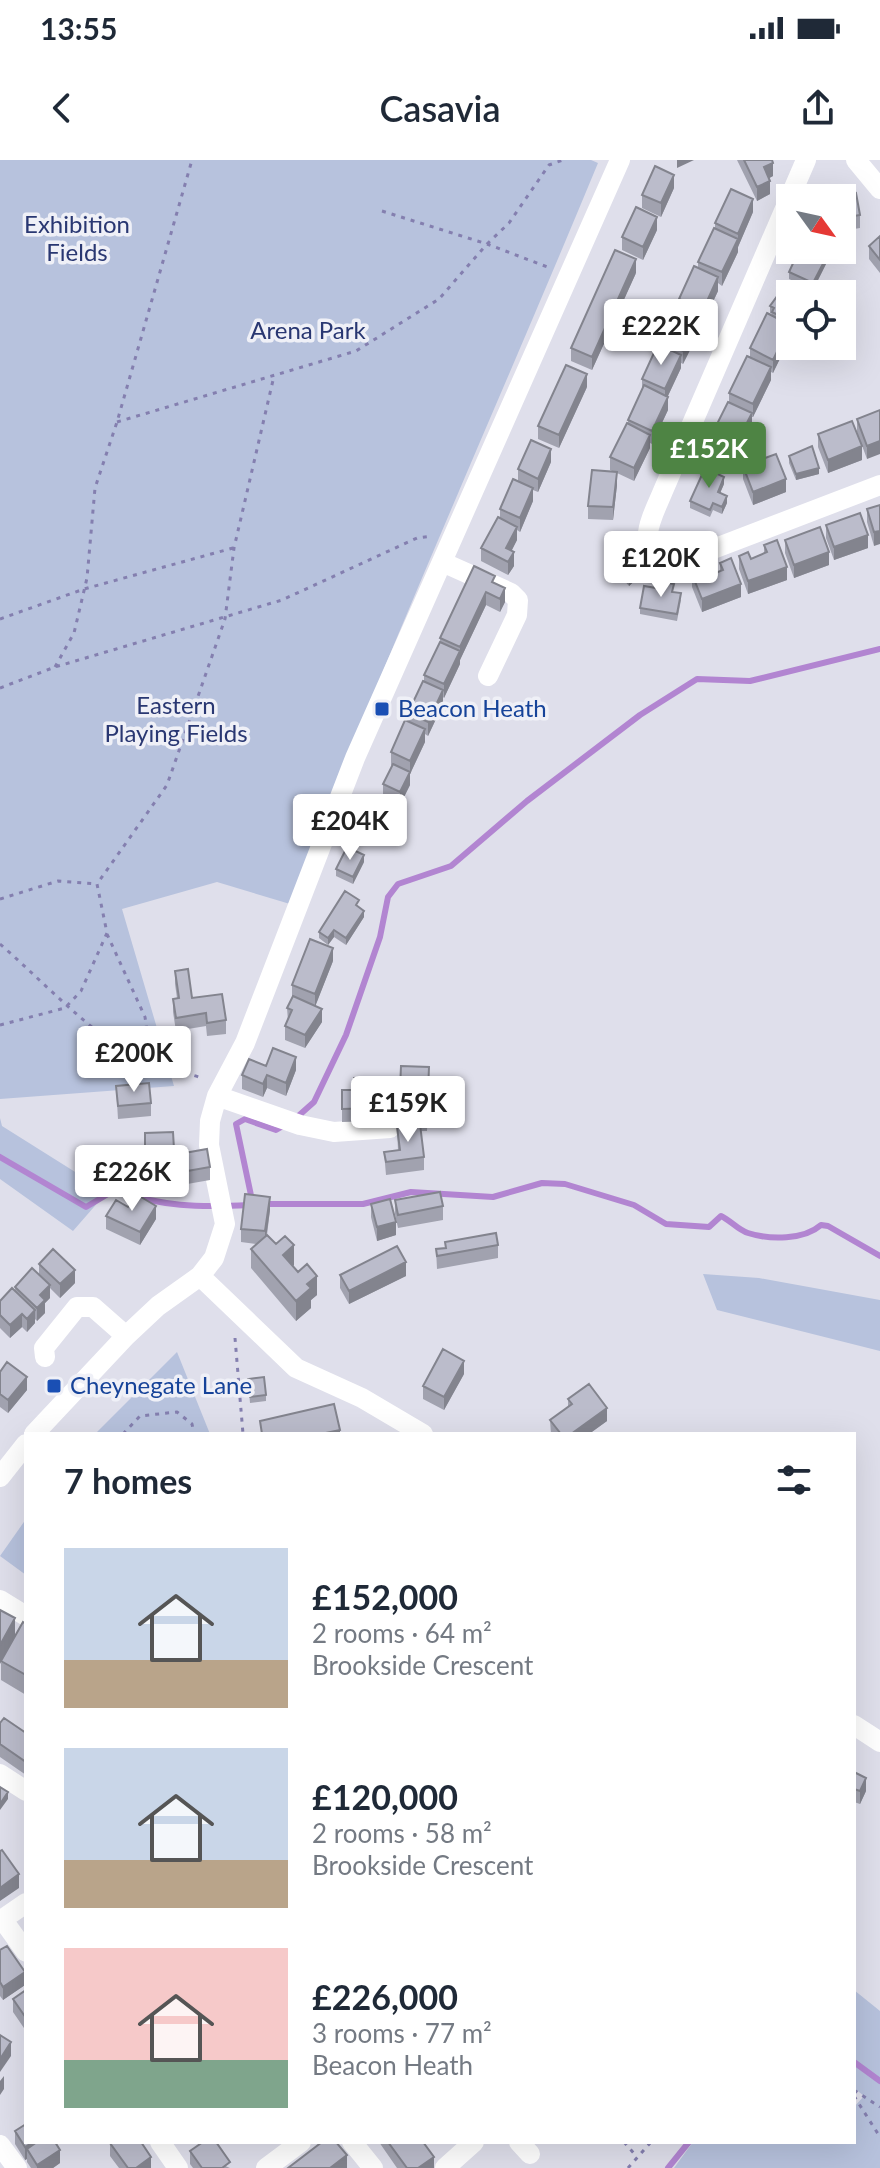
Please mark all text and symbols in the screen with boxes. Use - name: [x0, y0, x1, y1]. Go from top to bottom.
- text: 13:55: [40, 10, 117, 46]
- icon: back: [40, 86, 84, 130]
- text: Casavia: [379, 86, 501, 130]
- icon: share: [796, 86, 840, 130]
- north arrow: [776, 184, 856, 264]
- map controls: [776, 184, 856, 360]
- park label: Exhibition Fields: [24, 209, 130, 266]
- button: locate: [776, 280, 856, 360]
- pin: £222K: [605, 299, 717, 367]
- text: £222K: [622, 309, 700, 341]
- park label: Arena Park: [250, 315, 367, 344]
- pin: £152K: [653, 422, 765, 490]
- text: £152K: [670, 432, 748, 464]
- pin: £120K: [605, 531, 717, 599]
- text: £120K: [622, 541, 700, 573]
- park label: Eastern Playing Fields: [104, 690, 248, 747]
- place label: Beacon Heath: [398, 693, 547, 722]
- marker: Beacon Heath: [373, 700, 391, 718]
- pin: £204K: [294, 794, 406, 862]
- text: £204K: [311, 804, 389, 836]
- pin: £200K: [78, 1026, 190, 1094]
- text: £200K: [95, 1036, 173, 1068]
- pin: £159K: [352, 1076, 464, 1144]
- text: £159K: [369, 1086, 447, 1118]
- pin: £226K: [76, 1145, 188, 1213]
- text: £226K: [93, 1155, 171, 1187]
- place label: Cheynegate Lane: [70, 1370, 252, 1399]
- marker: Cheynegate Lane: [45, 1377, 63, 1395]
- icon: filters: [772, 1458, 816, 1502]
- text: 7 homes: [64, 1460, 192, 1501]
- text: £152,000: [312, 1576, 458, 1617]
- icon: home: [128, 1580, 224, 1676]
- text: 2 rooms · 64 m²: [312, 1617, 492, 1649]
- text: Brookside Crescent: [312, 1649, 533, 1681]
- text: £120,000: [312, 1776, 458, 1817]
- icon: home: [128, 1780, 224, 1876]
- text: 2 rooms · 58 m²: [312, 1817, 492, 1849]
- text: Brookside Crescent: [312, 1849, 533, 1881]
- text: £226,000: [312, 1976, 458, 2017]
- icon: home: [128, 1980, 224, 2076]
- text: 3 rooms · 77 m²: [312, 2017, 492, 2049]
- text: Beacon Heath: [312, 2049, 473, 2081]

